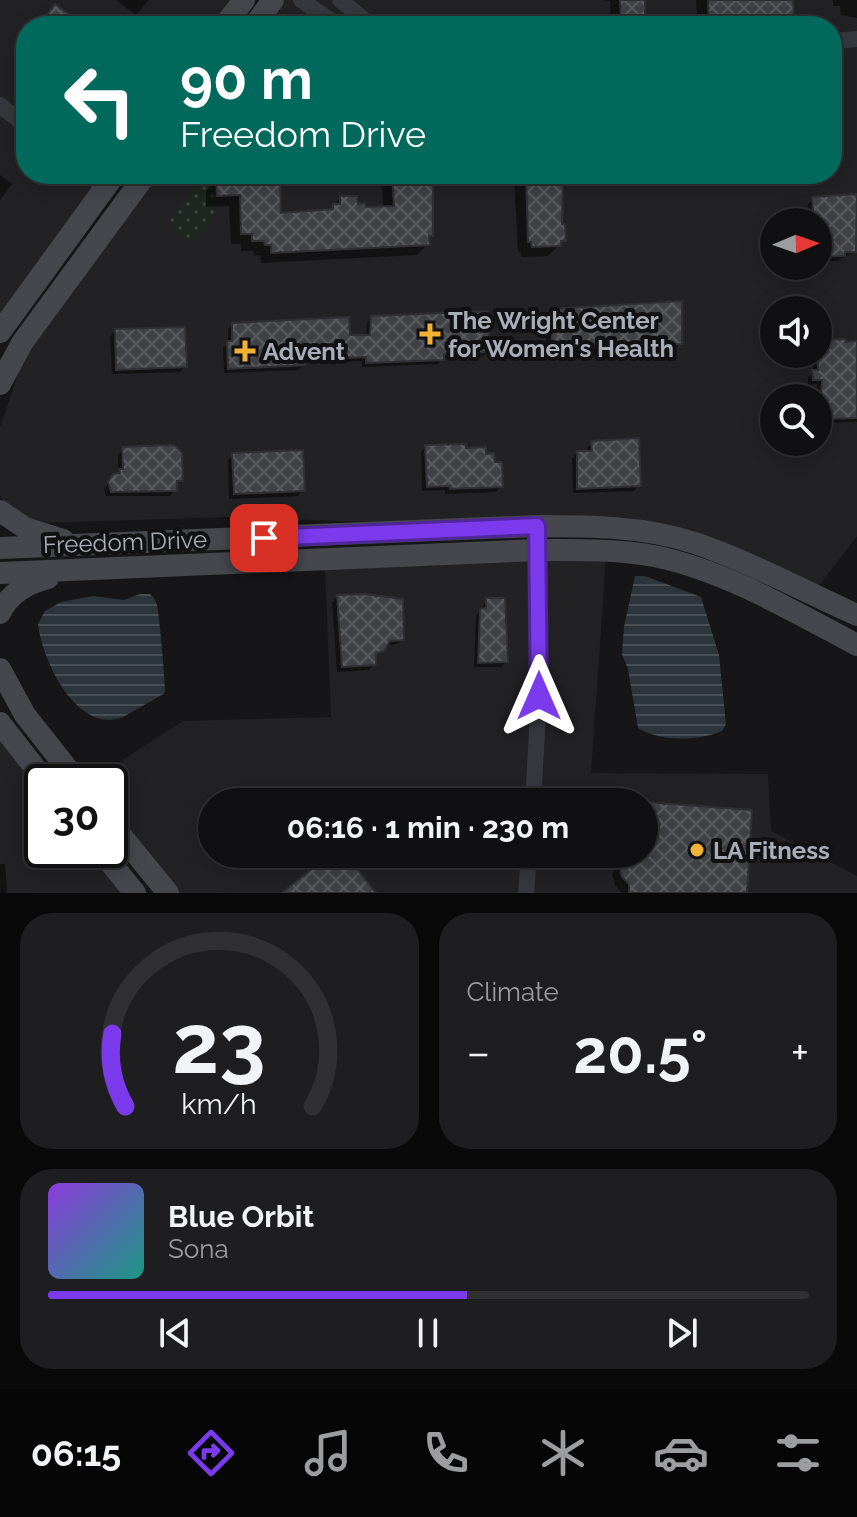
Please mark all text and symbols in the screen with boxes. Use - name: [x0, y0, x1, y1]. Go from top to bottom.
- text: 90 m: [180, 46, 313, 112]
- icon: left: [48, 48, 152, 152]
- text: Freedom Drive: [180, 113, 426, 155]
- north arrow: [760, 208, 832, 280]
- map controls: [760, 208, 832, 456]
- button: sound: [760, 296, 832, 368]
- place label: The Wright Center for Women's Health: [448, 306, 674, 363]
- marker: The Wright Center for Women's Health: [419, 323, 441, 345]
- place label: Advent: [263, 337, 345, 366]
- marker: Advent: [234, 340, 256, 362]
- button: search: [760, 384, 832, 456]
- pin: [230, 504, 298, 572]
- icon: arrive: [242, 516, 286, 560]
- street label: Freedom Drive: [43, 525, 207, 559]
- position arrow: [497, 654, 581, 738]
- speed limit sign: 30: [24, 764, 128, 868]
- text: 06:16 · 1 min · 230 m: [287, 810, 569, 845]
- place label: LA Fitness: [713, 836, 830, 865]
- marker: LA Fitness: [688, 841, 706, 859]
- text: Climate: [467, 977, 559, 1007]
- text: 23: [173, 995, 266, 1092]
- text: 20.5°: [573, 1017, 708, 1087]
- text: −: [467, 1027, 490, 1078]
- text: +: [791, 1027, 809, 1078]
- text: km/h: [182, 1087, 257, 1121]
- text: Blue Orbit: [168, 1199, 314, 1234]
- text: Sona: [168, 1234, 229, 1264]
- icon: previous: [153, 1311, 197, 1355]
- icon: pause: [406, 1311, 450, 1355]
- icon: next: [660, 1311, 704, 1355]
- icon: directions: [183, 1425, 239, 1481]
- icon: music: [300, 1425, 356, 1481]
- icon: phone: [418, 1425, 474, 1481]
- icon: climate: [535, 1425, 591, 1481]
- icon: car: [653, 1425, 709, 1481]
- icon: filters: [770, 1425, 826, 1481]
- text: 06:15: [31, 1432, 121, 1474]

